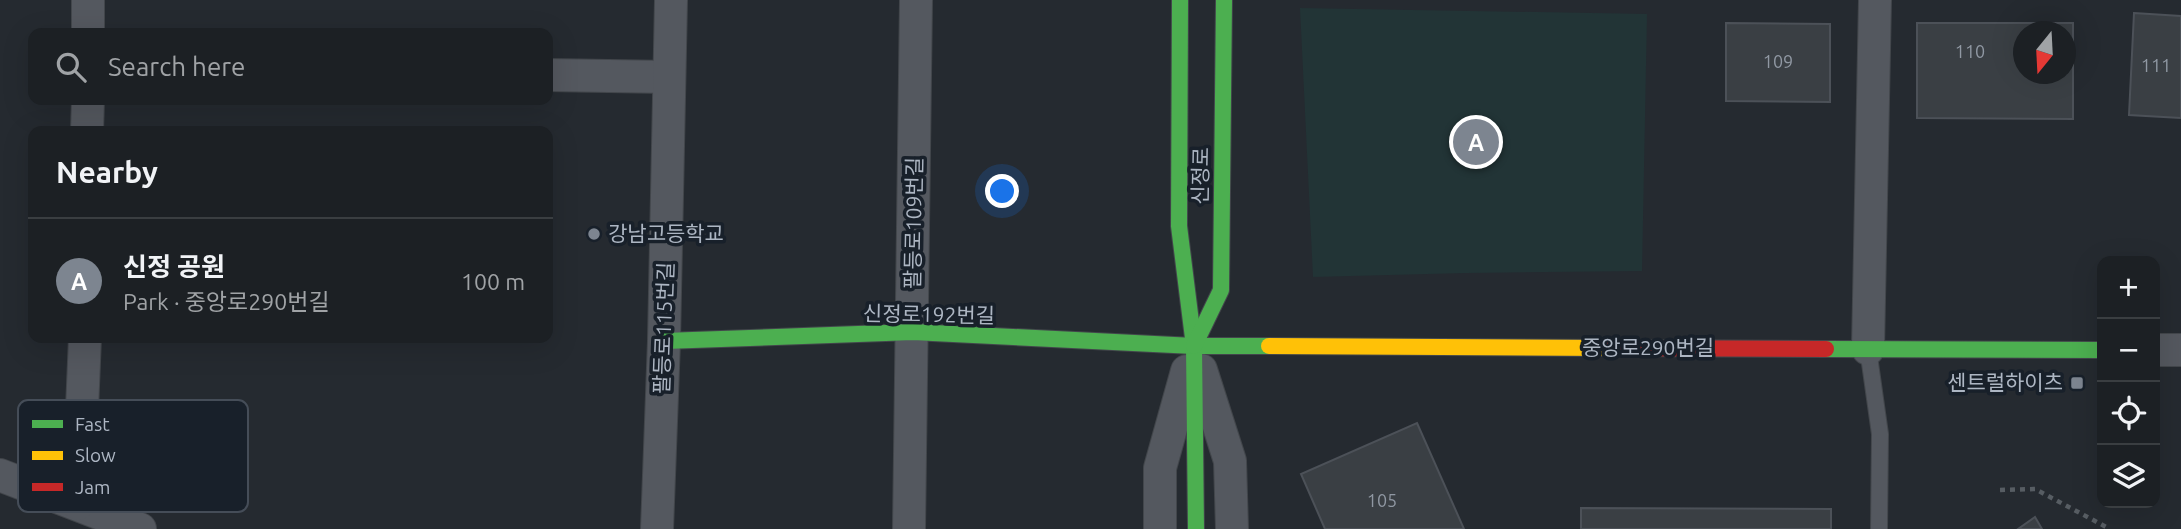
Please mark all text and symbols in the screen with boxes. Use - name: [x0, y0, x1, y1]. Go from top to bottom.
- north arrow: [2013, 21, 2076, 84]
- search box: [28, 28, 553, 105]
- house number: 110: [1955, 41, 1985, 61]
- icon: search: [52, 48, 90, 86]
- house number: 109: [1763, 51, 1793, 71]
- text: Search here: [108, 52, 245, 81]
- house number: 111: [2141, 55, 2171, 75]
- pin: A: [1453, 116, 1499, 168]
- street label: 신정로: [1187, 147, 1213, 205]
- text: Nearby: [56, 155, 158, 189]
- street label: 팔등로109번길: [900, 157, 926, 289]
- your location: [985, 174, 1019, 208]
- place label: 강남고등학교: [608, 221, 724, 245]
- marker: 강남고등학교: [586, 226, 602, 242]
- text: 신정 공원: [123, 252, 225, 281]
- map controls: [2097, 256, 2160, 508]
- button: +: [2097, 256, 2160, 319]
- street label: 팔등로115번길: [649, 262, 677, 394]
- text: A: [71, 269, 87, 294]
- text: 100 m: [461, 269, 525, 294]
- text: Park · 중앙로290번길: [123, 289, 330, 314]
- street label: 신정로192번길: [863, 301, 995, 327]
- button: −: [2097, 319, 2160, 382]
- street label: 중앙로290번길: [1582, 335, 1714, 359]
- place label: 센트럴하이츠: [1947, 370, 2063, 394]
- marker: 센트럴하이츠: [2069, 375, 2085, 391]
- button: locate: [2097, 382, 2160, 445]
- legend: [18, 400, 248, 512]
- text: Fast: [75, 413, 110, 435]
- text: Slow: [75, 444, 116, 466]
- button: layers: [2097, 445, 2160, 508]
- text: Jam: [75, 476, 111, 498]
- house number: 105: [1367, 490, 1397, 510]

